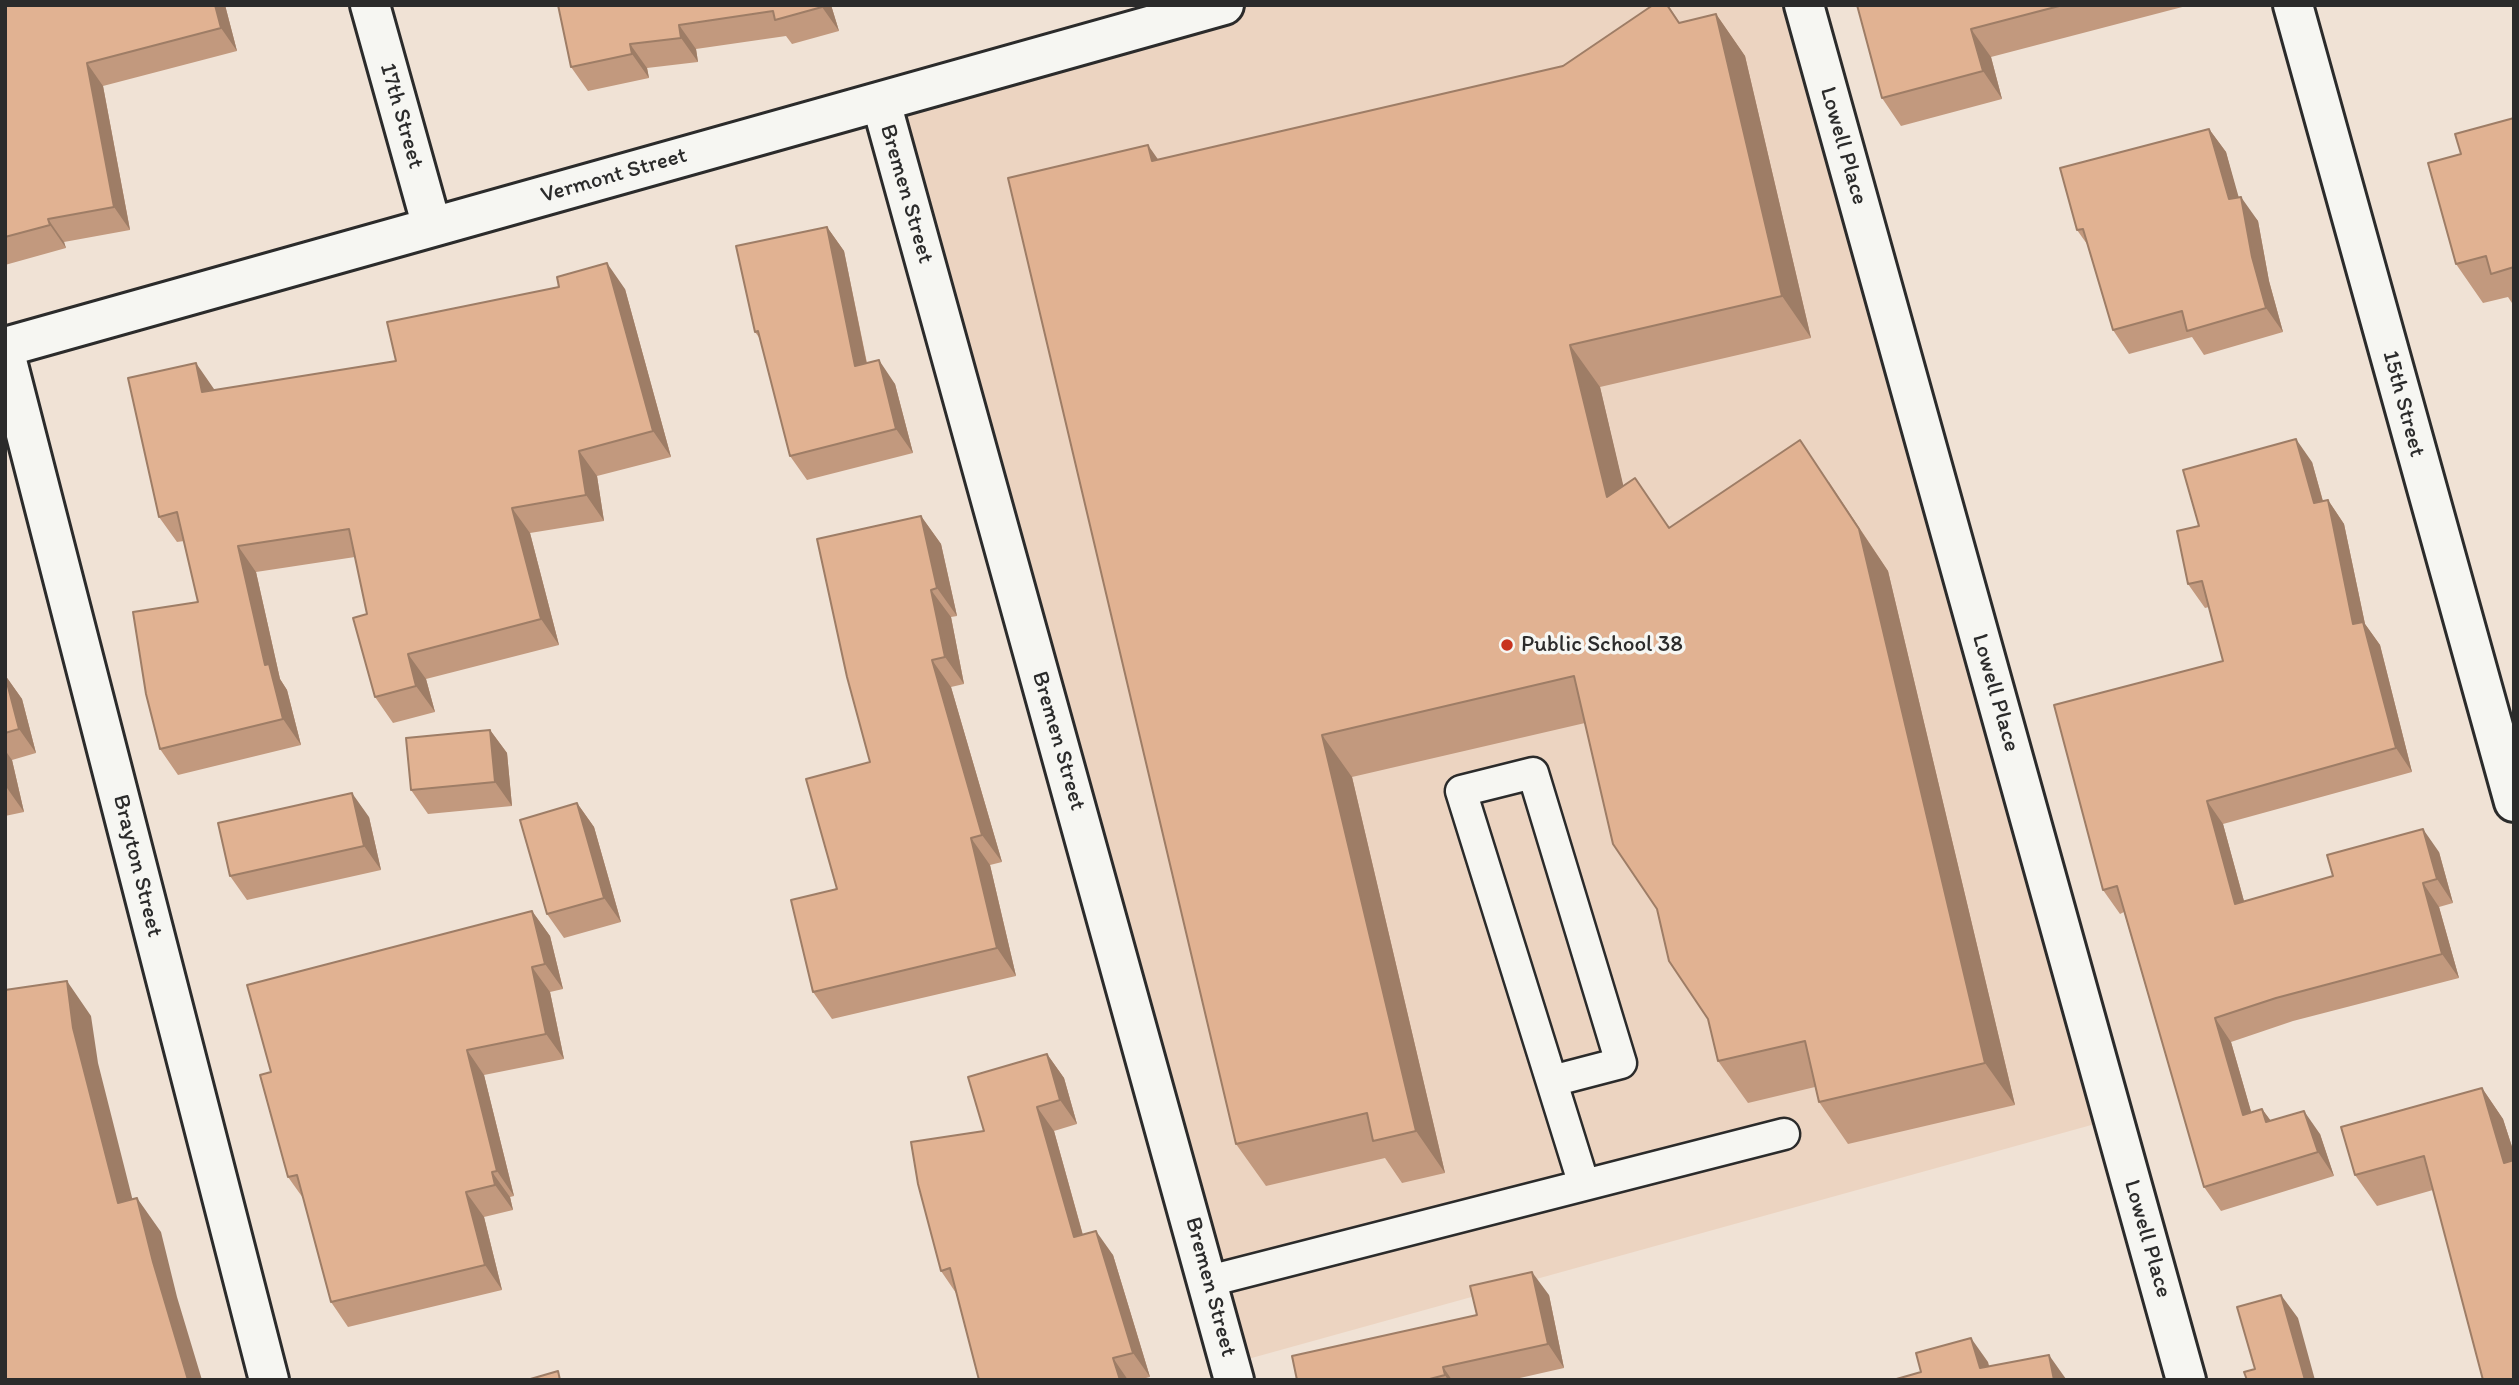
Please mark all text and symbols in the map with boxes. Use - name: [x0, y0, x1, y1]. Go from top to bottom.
- street label: 17th Street: [373, 60, 429, 172]
- street label: Lowell Place: [1813, 84, 1873, 208]
- street label: Bremen Street: [873, 121, 939, 267]
- street label: Vermont Street: [538, 142, 690, 210]
- street label: 15th Street: [2376, 348, 2430, 460]
- place label: Public School 38: [1521, 631, 1683, 659]
- street label: Lowell Place: [1965, 631, 2025, 755]
- marker: Public School 38: [1499, 637, 1515, 653]
- street label: Bremen Street: [1025, 668, 1091, 814]
- street label: Brayton Street: [106, 792, 168, 940]
- street label: Lowell Place: [2117, 1177, 2177, 1301]
- street label: Bremen Street: [1178, 1214, 1242, 1360]

